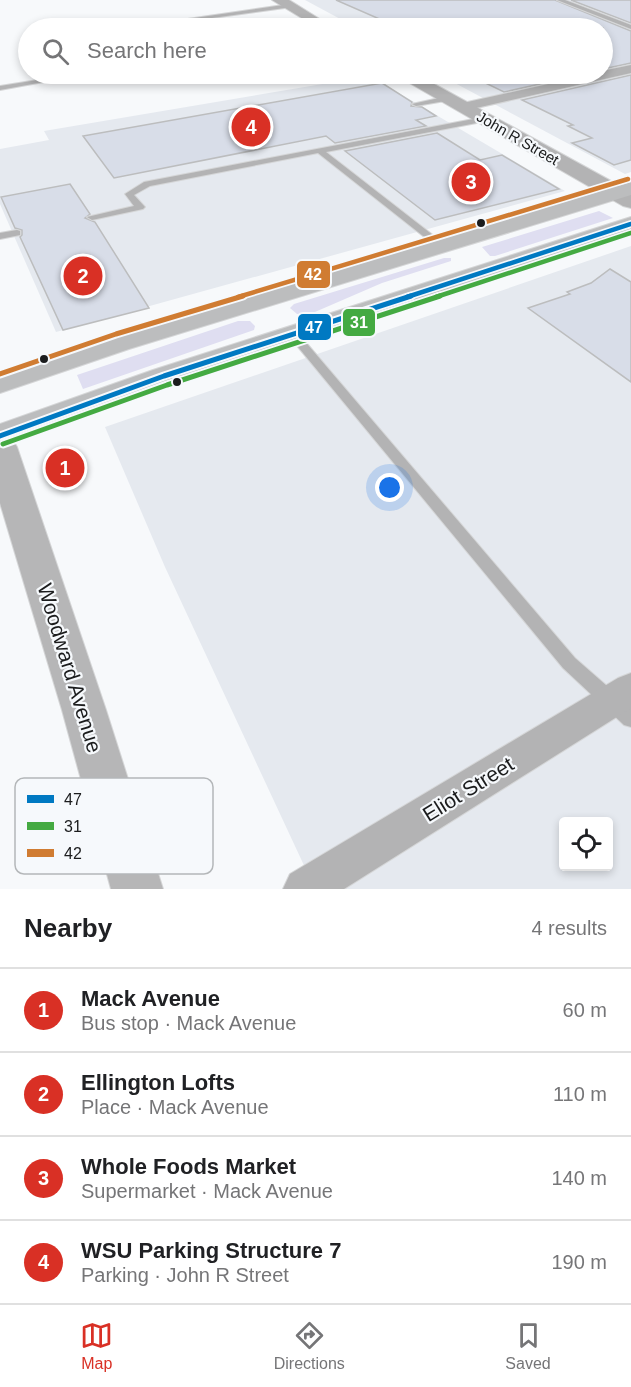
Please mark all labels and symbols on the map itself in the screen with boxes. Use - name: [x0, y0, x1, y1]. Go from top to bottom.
- pin: 4: [232, 104, 270, 150]
- street label: John R Street: [474, 108, 563, 169]
- pin: 3: [452, 160, 490, 204]
- unlabelled marker: [475, 217, 487, 229]
- pin: 2: [64, 254, 103, 298]
- line badge: 42: [296, 260, 331, 289]
- text: 42: [304, 266, 322, 283]
- line badge: 31: [342, 308, 376, 337]
- line badge: 47: [297, 313, 332, 341]
- text: 31: [350, 314, 368, 331]
- text: 47: [305, 319, 323, 336]
- unlabelled marker: [38, 353, 50, 365]
- unlabelled marker: [171, 376, 183, 388]
- pin: 1: [46, 446, 84, 490]
- your location: [375, 473, 404, 502]
- street label: Woodward Avenue: [33, 581, 107, 755]
- street label: Eliot Street: [418, 752, 518, 826]
- legend: [15, 778, 213, 874]
- text: 47: [64, 791, 82, 808]
- text: 31: [64, 818, 82, 835]
- text: 42: [64, 845, 82, 862]

